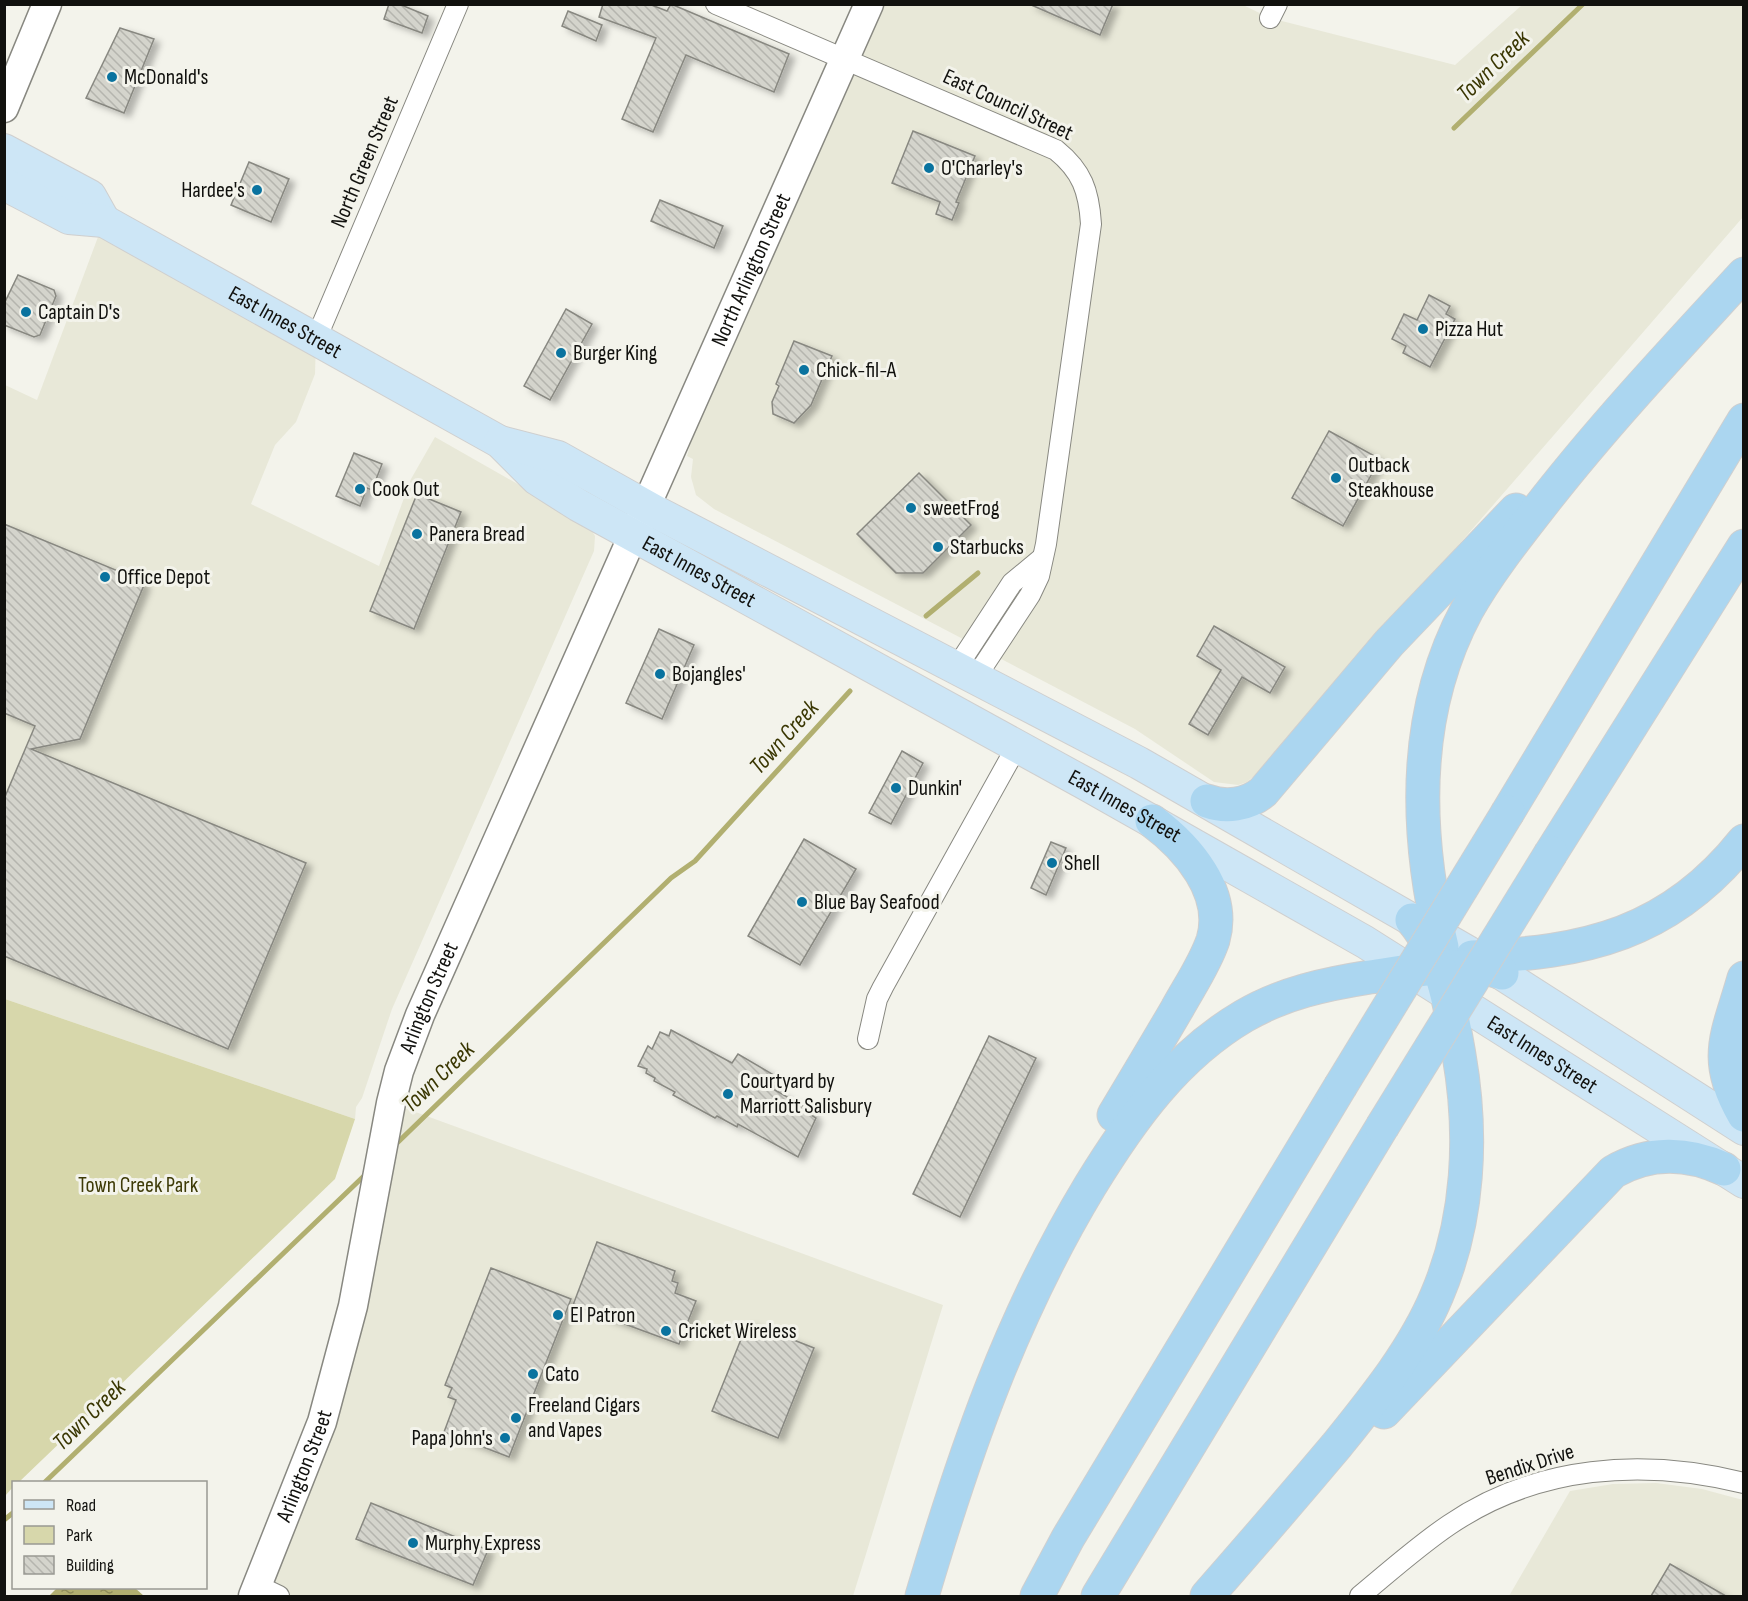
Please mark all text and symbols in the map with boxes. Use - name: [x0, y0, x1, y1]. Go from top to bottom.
- water label: Town Creek: [1450, 24, 1536, 108]
- street label: East Council Street: [939, 63, 1078, 147]
- place label: McDonald's: [124, 64, 208, 91]
- marker: McDonald's: [105, 70, 119, 84]
- street label: North Green Street: [325, 92, 405, 232]
- place label: O'Charley's: [941, 155, 1023, 182]
- marker: O'Charley's: [922, 161, 936, 175]
- place label: Hardee's: [181, 177, 245, 204]
- marker: Hardee's: [250, 183, 264, 197]
- street label: North Arlington Street: [705, 189, 797, 350]
- street label: East Innes Street: [224, 280, 347, 365]
- place label: Captain D's: [38, 299, 120, 326]
- marker: Captain D's: [19, 305, 33, 319]
- place label: Pizza Hut: [1435, 316, 1504, 343]
- marker: Pizza Hut: [1416, 322, 1430, 336]
- place label: Burger King: [573, 340, 658, 367]
- marker: Burger King: [554, 346, 568, 360]
- place label: Chick-fil-A: [816, 357, 897, 384]
- marker: Chick-fil-A: [797, 363, 811, 377]
- place label: Outback Steakhouse: [1348, 452, 1434, 504]
- marker: Outback Steakhouse: [1329, 471, 1343, 485]
- place label: Cook Out: [372, 476, 440, 503]
- marker: Cook Out: [353, 482, 367, 496]
- place label: sweetFrog: [923, 495, 1000, 522]
- marker: sweetFrog: [904, 501, 918, 515]
- place label: Panera Bread: [429, 521, 525, 548]
- marker: Panera Bread: [410, 527, 424, 541]
- street label: East Innes Street: [638, 529, 761, 614]
- place label: Starbucks: [950, 534, 1024, 561]
- marker: Starbucks: [931, 540, 945, 554]
- place label: Office Depot: [117, 564, 211, 591]
- marker: Office Depot: [98, 570, 112, 584]
- place label: Bojangles': [672, 661, 746, 688]
- marker: Bojangles': [653, 667, 667, 681]
- water label: Town Creek: [743, 693, 826, 780]
- street label: East Innes Street: [1064, 763, 1186, 849]
- place label: Dunkin': [908, 775, 962, 802]
- marker: Dunkin': [889, 781, 903, 795]
- place label: Shell: [1064, 850, 1100, 877]
- marker: Shell: [1045, 856, 1059, 870]
- place label: Blue Bay Seafood: [814, 889, 940, 916]
- marker: Blue Bay Seafood: [795, 895, 809, 909]
- street label: Arlington Street: [393, 938, 464, 1058]
- street label: East Innes Street: [1482, 1009, 1603, 1099]
- water label: Town Creek: [395, 1035, 481, 1119]
- place label: Courtyard by Marriott Salisbury: [740, 1068, 873, 1120]
- marker: Courtyard by Marriott Salisbury: [721, 1087, 735, 1101]
- park label: Town Creek Park: [78, 1172, 199, 1199]
- place label: El Patron: [570, 1302, 635, 1329]
- marker: El Patron: [551, 1308, 565, 1322]
- place label: Cricket Wireless: [678, 1318, 797, 1345]
- marker: Cricket Wireless: [659, 1324, 673, 1338]
- place label: Cato: [545, 1361, 579, 1388]
- marker: Cato: [526, 1367, 540, 1381]
- water label: Town Creek: [46, 1373, 132, 1457]
- place label: Freeland Cigars and Vapes: [528, 1392, 640, 1444]
- street label: Arlington Street: [270, 1407, 338, 1527]
- marker: Freeland Cigars and Vapes: [509, 1411, 523, 1425]
- place label: Papa John's: [411, 1425, 493, 1452]
- marker: Papa John's: [498, 1431, 512, 1445]
- street label: Bendix Drive: [1482, 1438, 1578, 1492]
- legend: [12, 1481, 207, 1589]
- text: Road: [66, 1495, 96, 1516]
- text: Park: [66, 1525, 92, 1546]
- place label: Murphy Express: [425, 1530, 541, 1557]
- marker: Murphy Express: [406, 1536, 420, 1550]
- text: Building: [66, 1555, 114, 1576]

